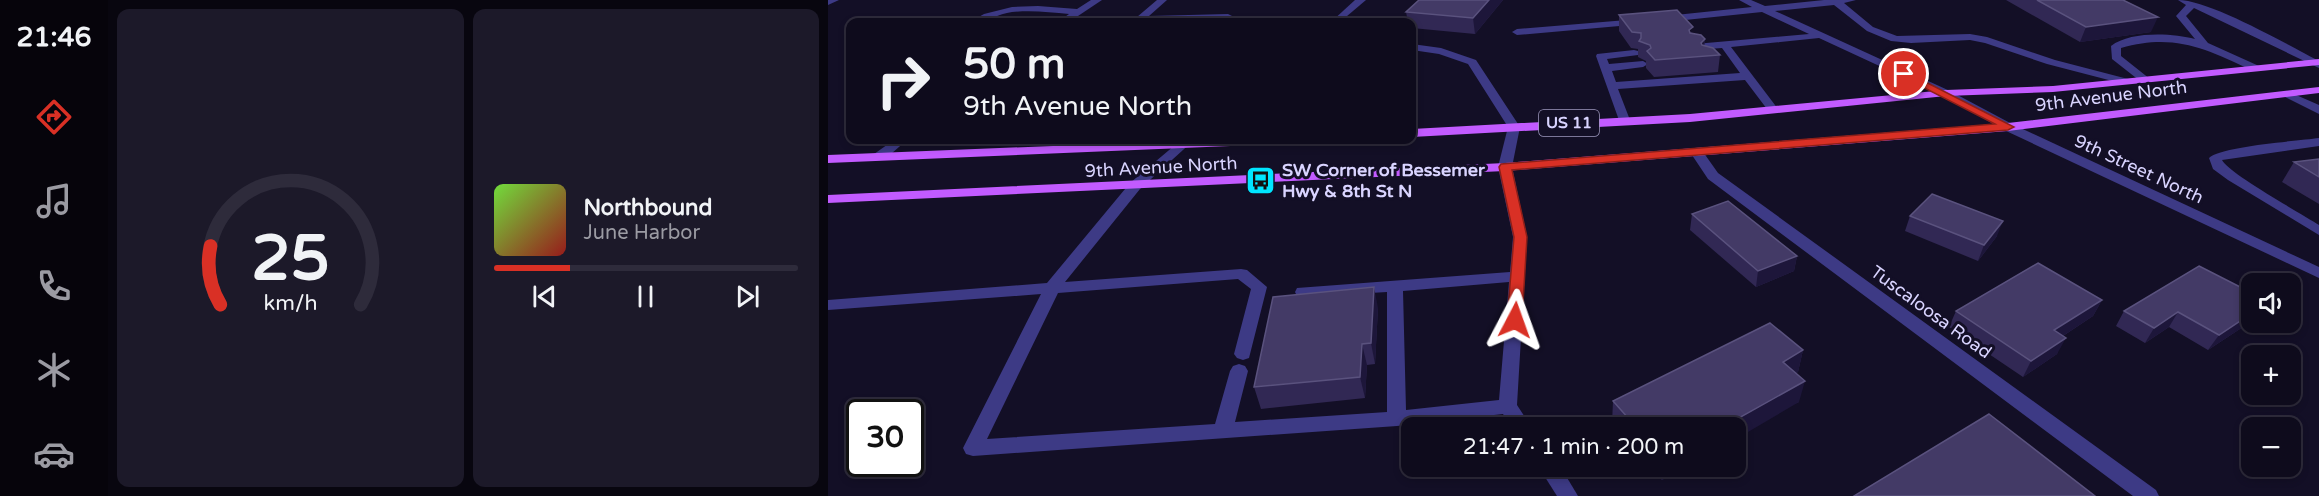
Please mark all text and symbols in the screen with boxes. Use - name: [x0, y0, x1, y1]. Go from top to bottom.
- text: 21:46: [17, 21, 91, 54]
- text: 50 m: [963, 39, 1065, 90]
- icon: right: [864, 42, 942, 120]
- pin: [1878, 48, 1929, 99]
- icon: arrive: [1887, 57, 1920, 90]
- street label: 9th Avenue North: [2034, 76, 2188, 116]
- text: 9th Avenue North: [963, 90, 1192, 123]
- icon: directions: [33, 96, 75, 138]
- road number: US 11: [1539, 110, 1599, 136]
- street label: 9th Street North: [2071, 129, 2207, 209]
- street label: 9th Avenue North: [1084, 152, 1238, 182]
- place label: SW Corner of Bessemer Hwy & 8th St N: [1282, 159, 1486, 202]
- bus stop icon: SW Corner of Bessemer Hwy & 8th St N: [1245, 164, 1277, 196]
- icon: music: [33, 180, 75, 222]
- text: Northbound: [584, 195, 712, 221]
- text: June Harbor: [584, 221, 700, 245]
- text: 25: [251, 222, 329, 297]
- street label: Tuscaloosa Road: [1866, 261, 1996, 363]
- icon: phone: [33, 265, 75, 307]
- map controls: [2241, 273, 2301, 477]
- button: sound: [2241, 273, 2301, 333]
- icon: previous: [528, 280, 561, 313]
- icon: pause: [629, 280, 662, 313]
- icon: next: [731, 280, 764, 313]
- position arrow: [1483, 288, 1547, 352]
- text: km/h: [263, 290, 317, 316]
- button: +: [2241, 345, 2301, 405]
- icon: climate: [33, 349, 75, 391]
- speed limit sign: 30: [846, 399, 924, 477]
- button: −: [2241, 417, 2301, 477]
- icon: car: [33, 433, 75, 475]
- text: 21:47 · 1 min · 200 m: [1463, 434, 1684, 460]

